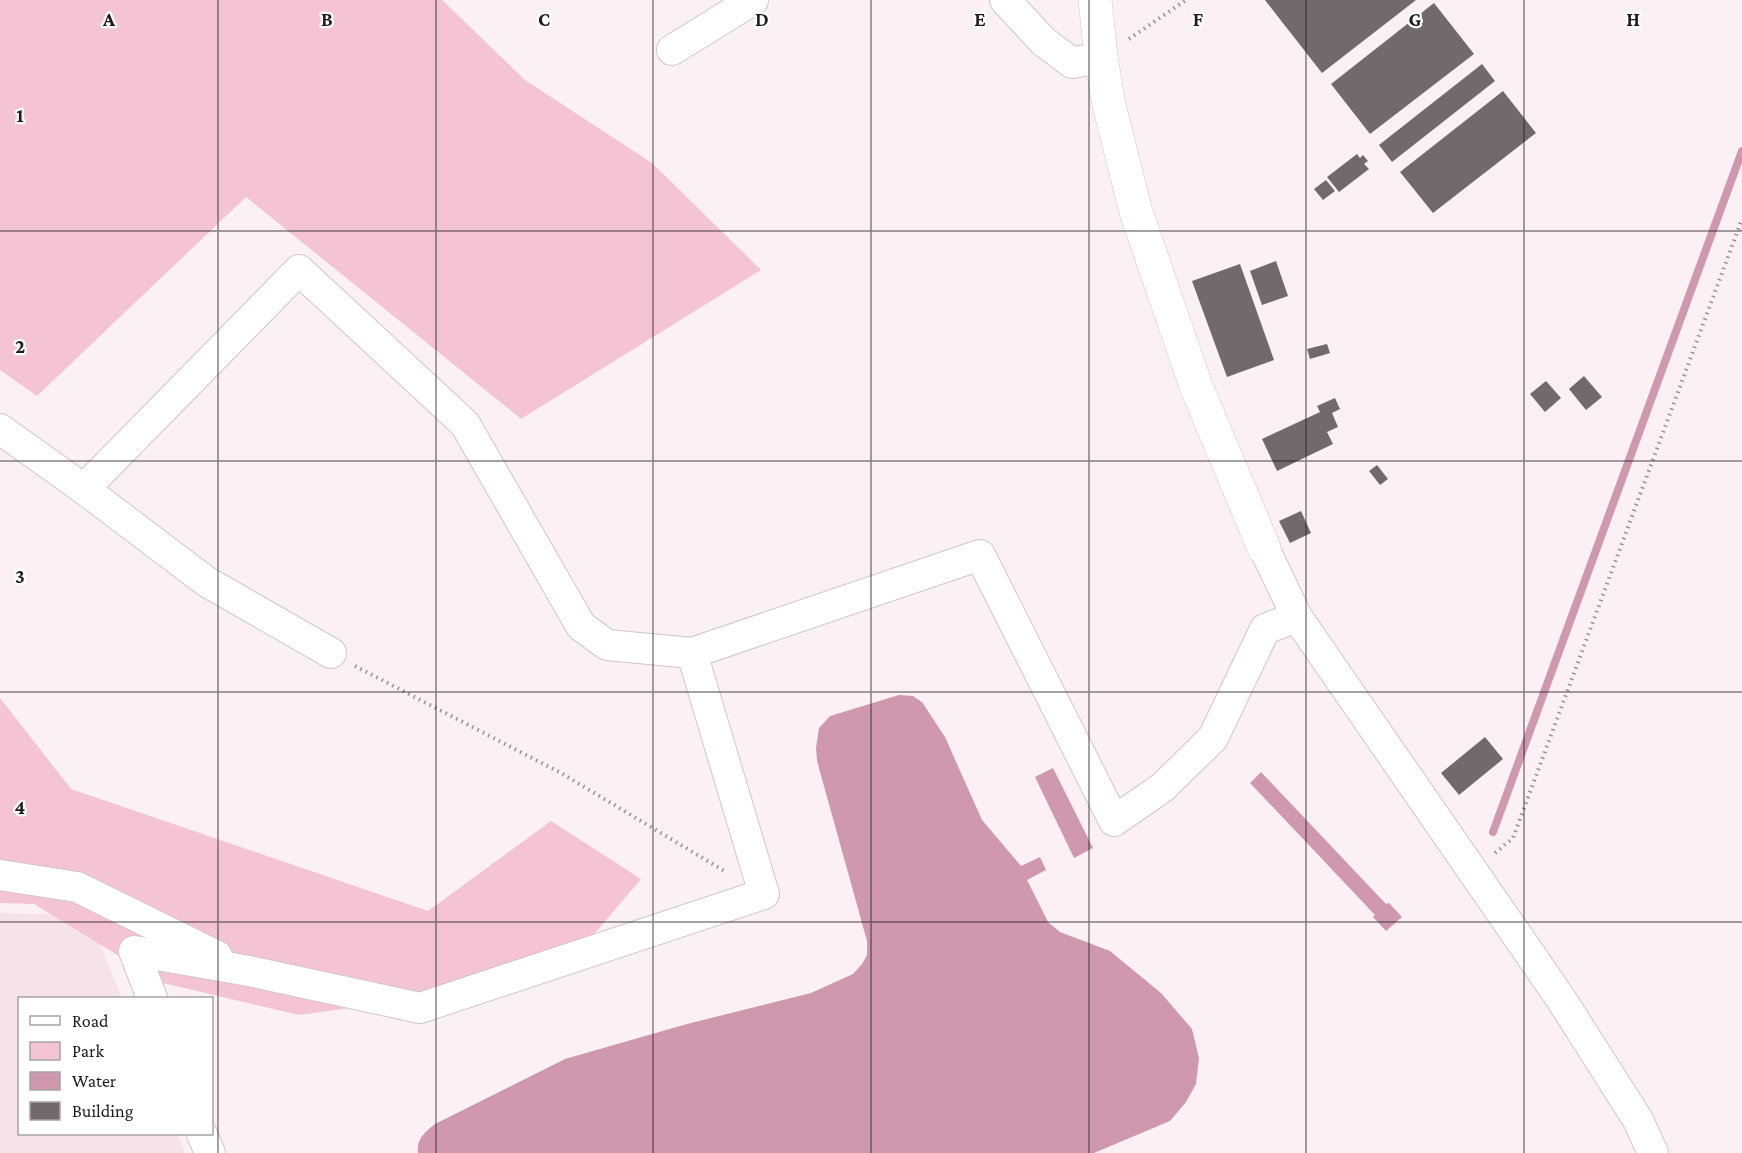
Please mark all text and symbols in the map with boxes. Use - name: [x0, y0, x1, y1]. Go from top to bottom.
- text: A: [102, 8, 116, 30]
- text: B: [321, 8, 333, 30]
- text: C: [538, 8, 550, 30]
- text: D: [755, 8, 769, 30]
- text: E: [974, 8, 986, 30]
- text: F: [1193, 8, 1204, 30]
- text: G: [1409, 8, 1422, 30]
- text: H: [1626, 8, 1640, 30]
- text: 1: [16, 104, 24, 126]
- text: 2: [15, 335, 25, 357]
- text: 3: [15, 565, 25, 587]
- text: 4: [15, 796, 26, 818]
- legend: [18, 997, 213, 1135]
- text: Road: [72, 1011, 109, 1031]
- text: Park: [72, 1041, 104, 1061]
- text: Water: [72, 1071, 117, 1091]
- text: Building: [72, 1101, 134, 1121]

